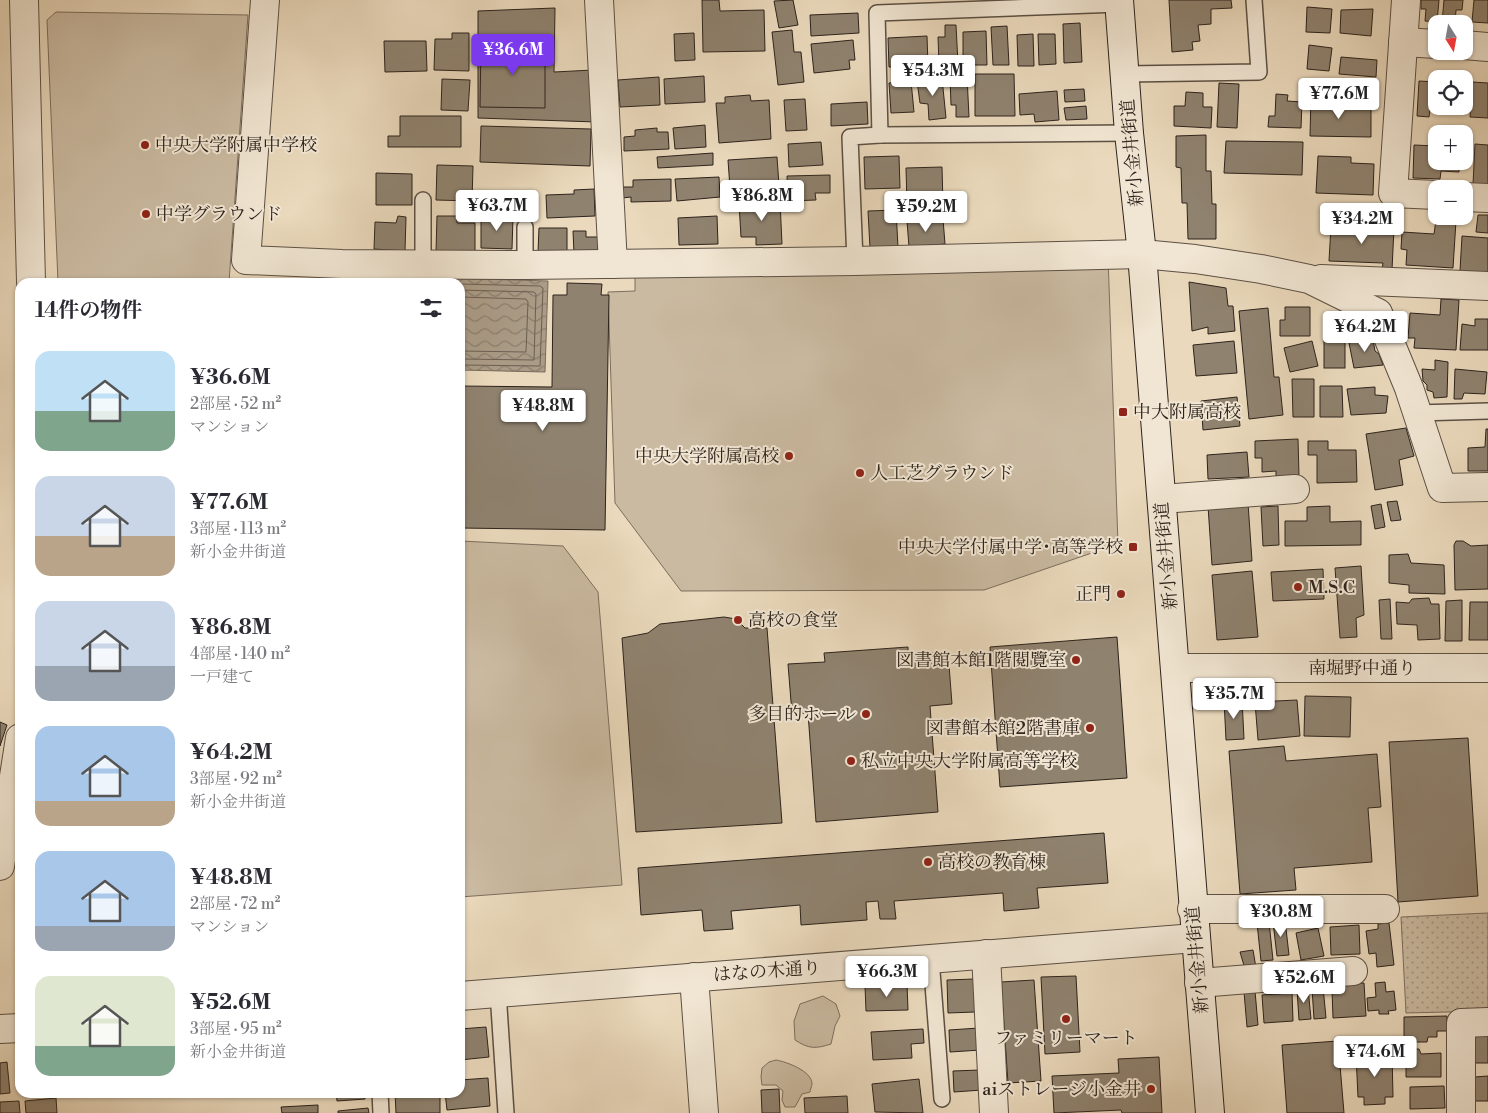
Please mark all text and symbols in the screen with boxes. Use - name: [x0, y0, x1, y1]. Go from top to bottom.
- north arrow: [1428, 15, 1472, 60]
- map controls: [1428, 15, 1473, 225]
- pin: ¥36.6M: [472, 34, 554, 76]
- text: ¥36.6M: [482, 40, 544, 60]
- pin: ¥54.3M: [892, 54, 974, 97]
- text: ¥54.3M: [902, 61, 964, 81]
- button: locate: [1428, 70, 1473, 115]
- pin: ¥77.6M: [1298, 78, 1380, 120]
- text: ¥77.6M: [1309, 84, 1369, 104]
- street label: 新小金井街道: [1116, 98, 1149, 208]
- button: +: [1428, 125, 1473, 170]
- place label: 中央大学附属中学校: [155, 134, 317, 157]
- marker: 中央大学附属中学校: [139, 139, 151, 151]
- pin: ¥86.8M: [721, 180, 803, 222]
- button: −: [1428, 180, 1473, 225]
- text: ¥86.8M: [731, 186, 793, 206]
- pin: ¥63.7M: [456, 190, 538, 232]
- pin: ¥59.2M: [885, 190, 967, 233]
- text: ¥63.7M: [467, 196, 527, 216]
- text: ¥59.2M: [895, 197, 957, 217]
- pin: ¥34.2M: [1321, 202, 1403, 245]
- place label: 中学グラウンド: [156, 203, 282, 226]
- marker: 中学グラウンド: [140, 208, 152, 220]
- text: ¥34.2M: [1331, 209, 1393, 229]
- icon: filters: [417, 294, 445, 322]
- text: 14件の物件: [35, 298, 142, 324]
- pin: ¥64.2M: [1324, 310, 1406, 353]
- text: ¥64.2M: [1334, 317, 1396, 337]
- text: ¥36.6M: [190, 365, 270, 391]
- icon: home: [75, 371, 135, 431]
- pin: ¥48.8M: [502, 390, 584, 432]
- text: 2部屋 · 52 m²: [190, 394, 281, 414]
- text: ¥48.8M: [512, 396, 574, 416]
- place label: 中大附属高校: [1133, 401, 1241, 424]
- marker: 中大附属高校: [1117, 406, 1129, 418]
- text: マンション: [190, 417, 269, 437]
- place label: 中央大学附属高校: [635, 445, 779, 468]
- marker: 中央大学附属高校: [783, 450, 795, 462]
- place label: 人工芝グラウンド: [870, 462, 1014, 485]
- marker: 人工芝グラウンド: [854, 467, 866, 479]
- text: ¥77.6M: [190, 490, 268, 516]
- icon: home: [75, 496, 135, 556]
- street label: 新小金井街道: [1150, 501, 1183, 611]
- text: 3部屋 · 113 m²: [190, 519, 286, 539]
- place label: 中央大学付属中学･高等学校: [898, 536, 1123, 559]
- marker: 中央大学付属中学･高等学校: [1127, 541, 1139, 553]
- text: 新小金井街道: [190, 542, 286, 562]
- place label: M.S.C: [1308, 576, 1355, 599]
- marker: M.S.C: [1292, 581, 1304, 593]
- place label: 正門: [1075, 583, 1111, 606]
- marker: 正門: [1115, 588, 1127, 600]
- place label: 高校の食堂: [748, 609, 838, 632]
- marker: 高校の食堂: [732, 614, 744, 626]
- text: ¥86.8M: [190, 615, 271, 641]
- icon: home: [75, 621, 135, 681]
- text: 4部屋 · 140 m²: [190, 644, 290, 664]
- place label: 図書館本館1階閱覽室: [896, 649, 1066, 672]
- marker: 図書館本館1階閱覽室: [1070, 654, 1082, 666]
- street label: 南堀野中通り: [1308, 657, 1416, 680]
- text: 一戸建て: [190, 667, 254, 687]
- pin: ¥35.7M: [1193, 678, 1275, 720]
- text: ¥35.7M: [1204, 684, 1264, 704]
- place label: 多目的ホール: [748, 703, 856, 726]
- marker: 多目的ホール: [860, 708, 872, 720]
- place label: 図書館本館2階書庫: [926, 717, 1080, 740]
- marker: 図書館本館2階書庫: [1084, 722, 1096, 734]
- text: ¥64.2M: [190, 740, 272, 766]
- icon: home: [75, 746, 135, 806]
- place label: 私立中央大学附属高等学校: [861, 750, 1077, 773]
- marker: 私立中央大学附属高等学校: [845, 755, 857, 767]
- text: 3部屋 · 92 m²: [190, 769, 282, 789]
- text: 新小金井街道: [190, 792, 286, 812]
- place label: 高校の教育棟: [938, 851, 1046, 874]
- marker: 高校の教育棟: [922, 856, 934, 868]
- text: ¥48.8M: [190, 865, 272, 891]
- icon: home: [75, 871, 135, 931]
- text: 2部屋 · 72 m²: [190, 894, 280, 914]
- pin: ¥30.8M: [1240, 896, 1322, 938]
- text: ¥30.8M: [1250, 902, 1312, 922]
- street label: 新小金井街道: [1181, 905, 1214, 1015]
- text: マンション: [190, 917, 269, 937]
- street label: はなの木通り: [712, 956, 822, 987]
- pin: ¥66.3M: [846, 956, 928, 998]
- text: ¥66.3M: [856, 962, 918, 982]
- pin: ¥52.6M: [1263, 962, 1345, 1004]
- text: ¥52.6M: [1273, 968, 1335, 988]
- text: ¥52.6M: [190, 990, 271, 1016]
- icon: home: [75, 996, 135, 1056]
- marker: ファミリーマート: [1060, 1013, 1072, 1025]
- text: 3部屋 · 95 m²: [190, 1019, 282, 1039]
- place label: ファミリーマート: [994, 1027, 1138, 1050]
- pin: ¥74.6M: [1334, 1036, 1416, 1078]
- text: 新小金井街道: [190, 1042, 286, 1062]
- text: ¥74.6M: [1345, 1042, 1405, 1062]
- place label: aiストレージ小金井: [982, 1078, 1141, 1101]
- marker: aiストレージ小金井: [1145, 1083, 1157, 1095]

